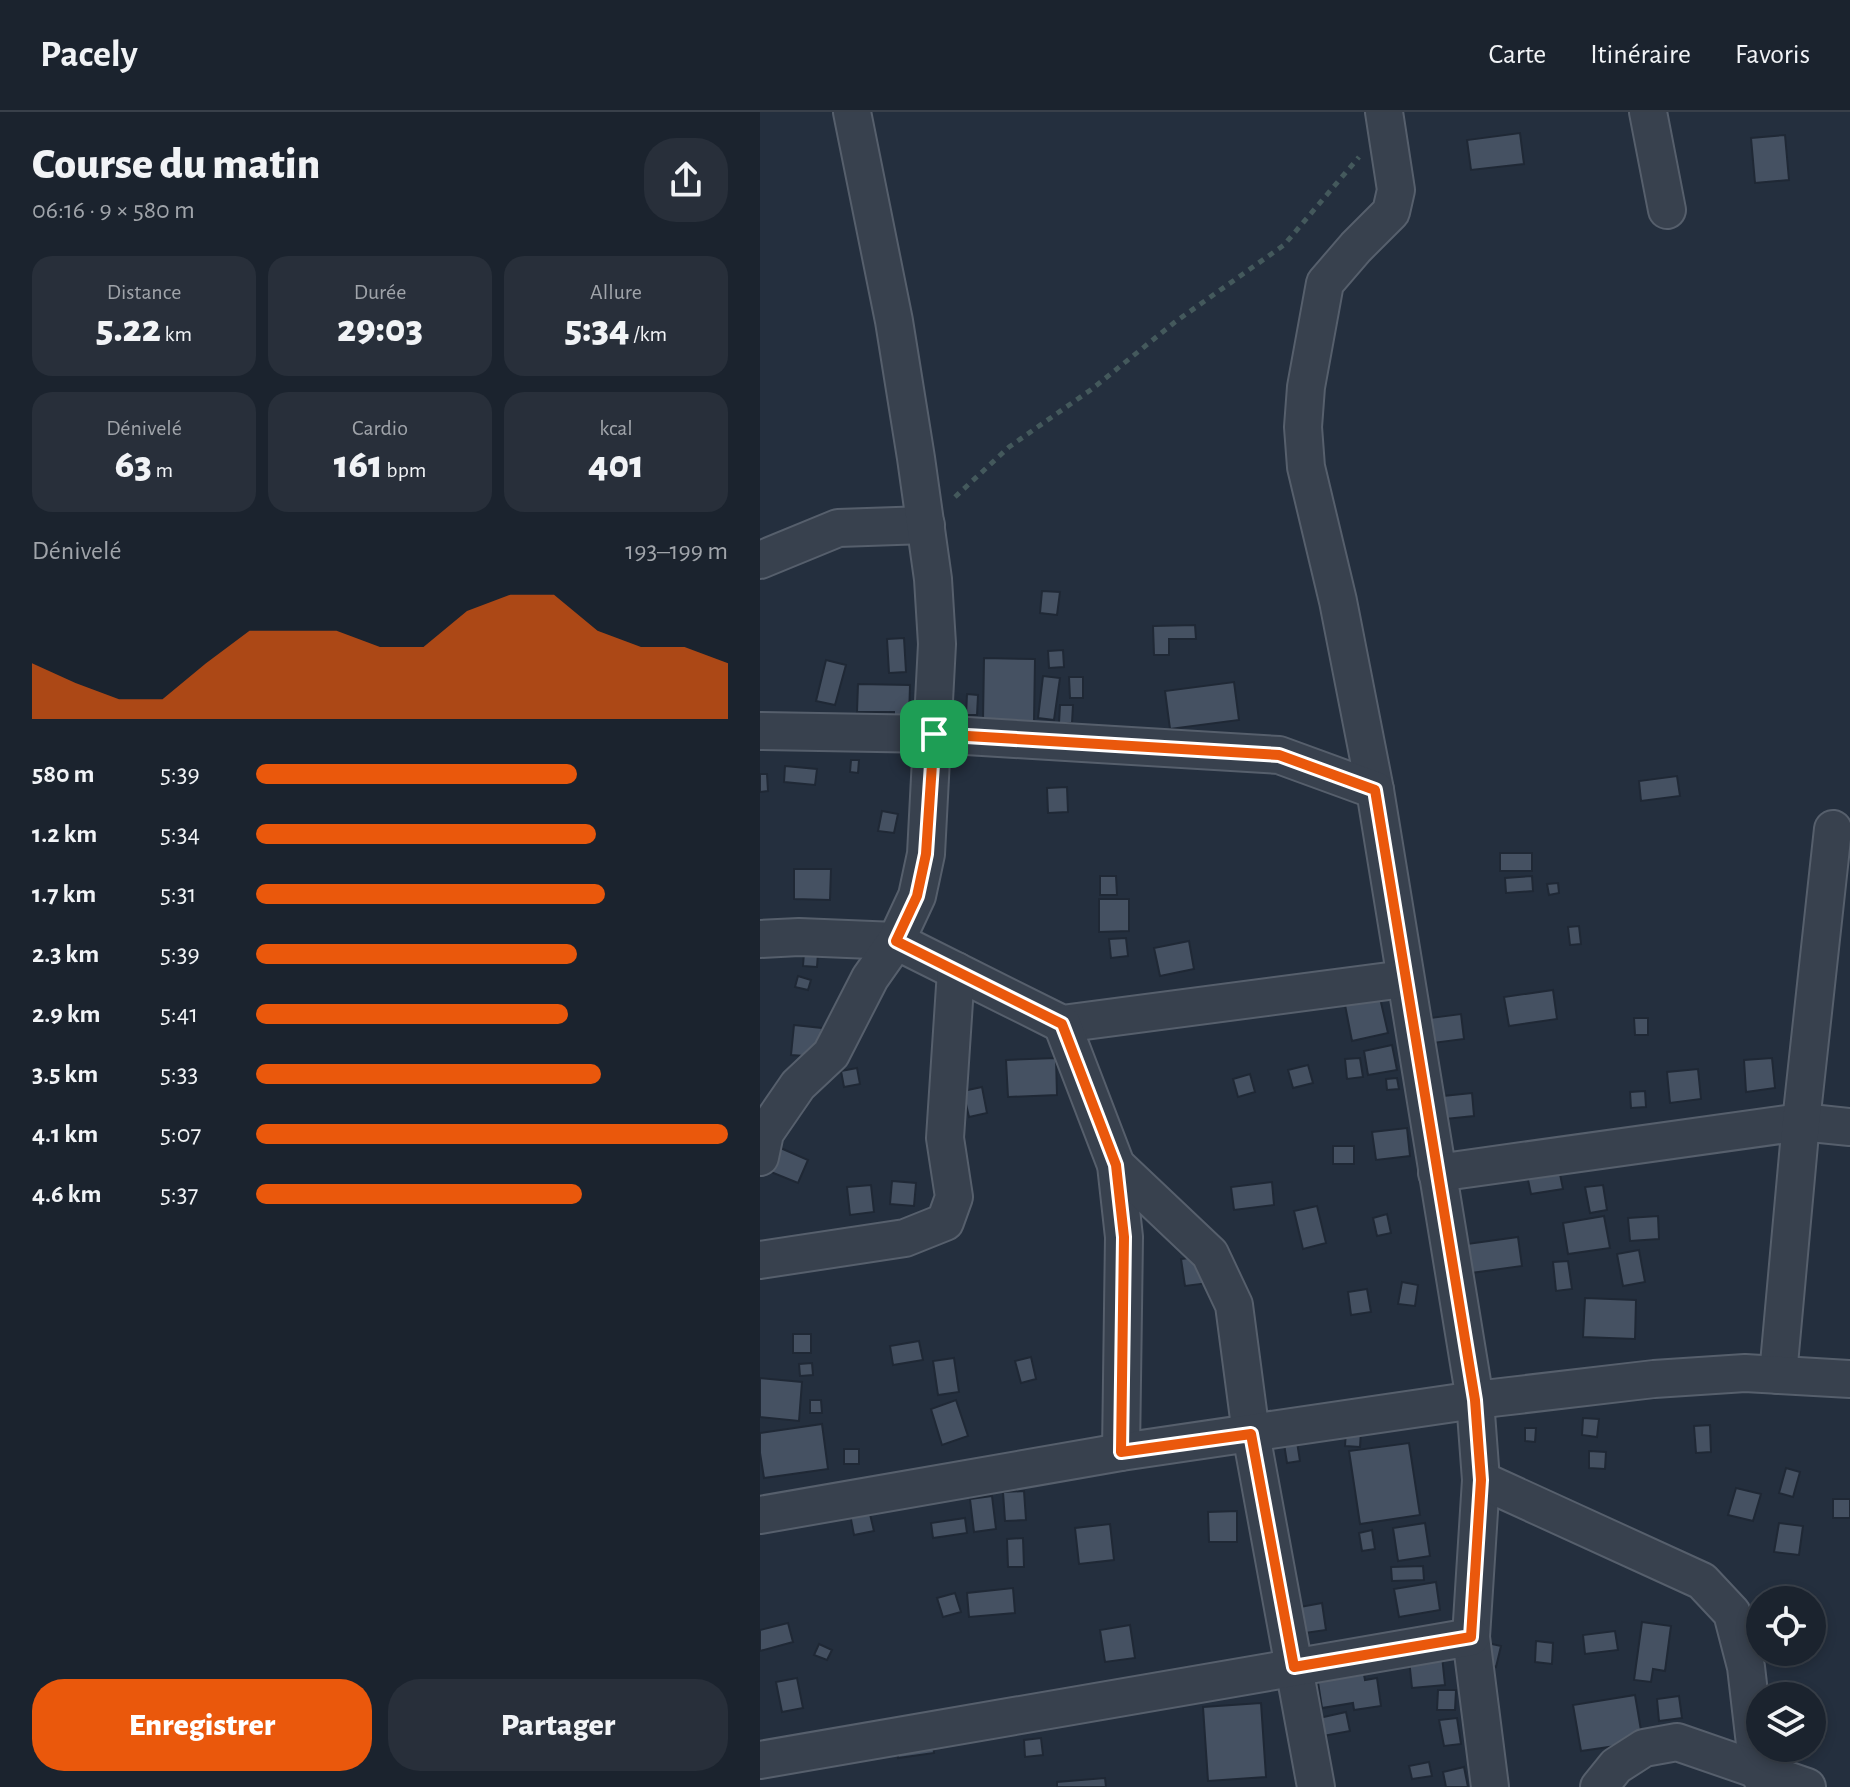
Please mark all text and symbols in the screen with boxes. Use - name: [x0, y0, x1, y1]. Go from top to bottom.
- text: Pacely: [40, 36, 138, 74]
- text: Carte: [1489, 41, 1546, 69]
- text: Itinéraire: [1590, 41, 1691, 69]
- text: Favoris: [1735, 41, 1810, 69]
- button: share: [644, 138, 728, 222]
- text: Course du matin: [32, 143, 320, 187]
- text: 06:16 · 9 × 580 m: [32, 197, 195, 223]
- text: Distance: [107, 281, 181, 303]
- text: Durée: [354, 281, 406, 303]
- text: Allure: [590, 281, 642, 303]
- text: 5.22: [96, 309, 161, 349]
- text: 29:03: [337, 309, 423, 349]
- text: 5:34: [565, 309, 630, 349]
- text: km: [161, 323, 192, 345]
- text: /km: [630, 323, 667, 345]
- text: Dénivelé: [106, 417, 182, 439]
- text: Cardio: [352, 417, 408, 439]
- text: kcal: [599, 417, 633, 439]
- text: 63: [115, 445, 152, 485]
- text: 161: [334, 445, 383, 485]
- text: 401: [588, 445, 644, 485]
- text: m: [152, 459, 173, 481]
- text: bpm: [383, 459, 426, 481]
- text: Dénivelé: [32, 538, 122, 564]
- text: 193–199 m: [625, 538, 728, 564]
- pin: [900, 700, 968, 768]
- icon: arrive: [912, 712, 956, 756]
- text: 580 m: [32, 761, 95, 787]
- text: 5:39: [160, 761, 200, 787]
- text: 1.2 km: [32, 821, 97, 847]
- text: 5:34: [160, 821, 200, 847]
- text: 1.7 km: [32, 881, 96, 907]
- text: 5:31: [160, 881, 196, 907]
- text: 2.3 km: [32, 941, 99, 967]
- text: 5:39: [160, 941, 200, 967]
- text: 2.9 km: [32, 1001, 101, 1027]
- text: 5:41: [160, 1001, 198, 1027]
- text: 3.5 km: [32, 1061, 98, 1087]
- text: 5:33: [160, 1061, 198, 1087]
- text: 4.1 km: [32, 1121, 98, 1147]
- text: 5:07: [160, 1121, 201, 1147]
- text: 4.6 km: [32, 1181, 101, 1207]
- text: 5:37: [160, 1181, 198, 1207]
- map controls: [1746, 1586, 1826, 1762]
- button: locate: [1746, 1586, 1826, 1666]
- button: Enregistrer: [32, 1679, 372, 1771]
- button: Partager: [388, 1679, 728, 1771]
- button: layers: [1746, 1682, 1826, 1762]

